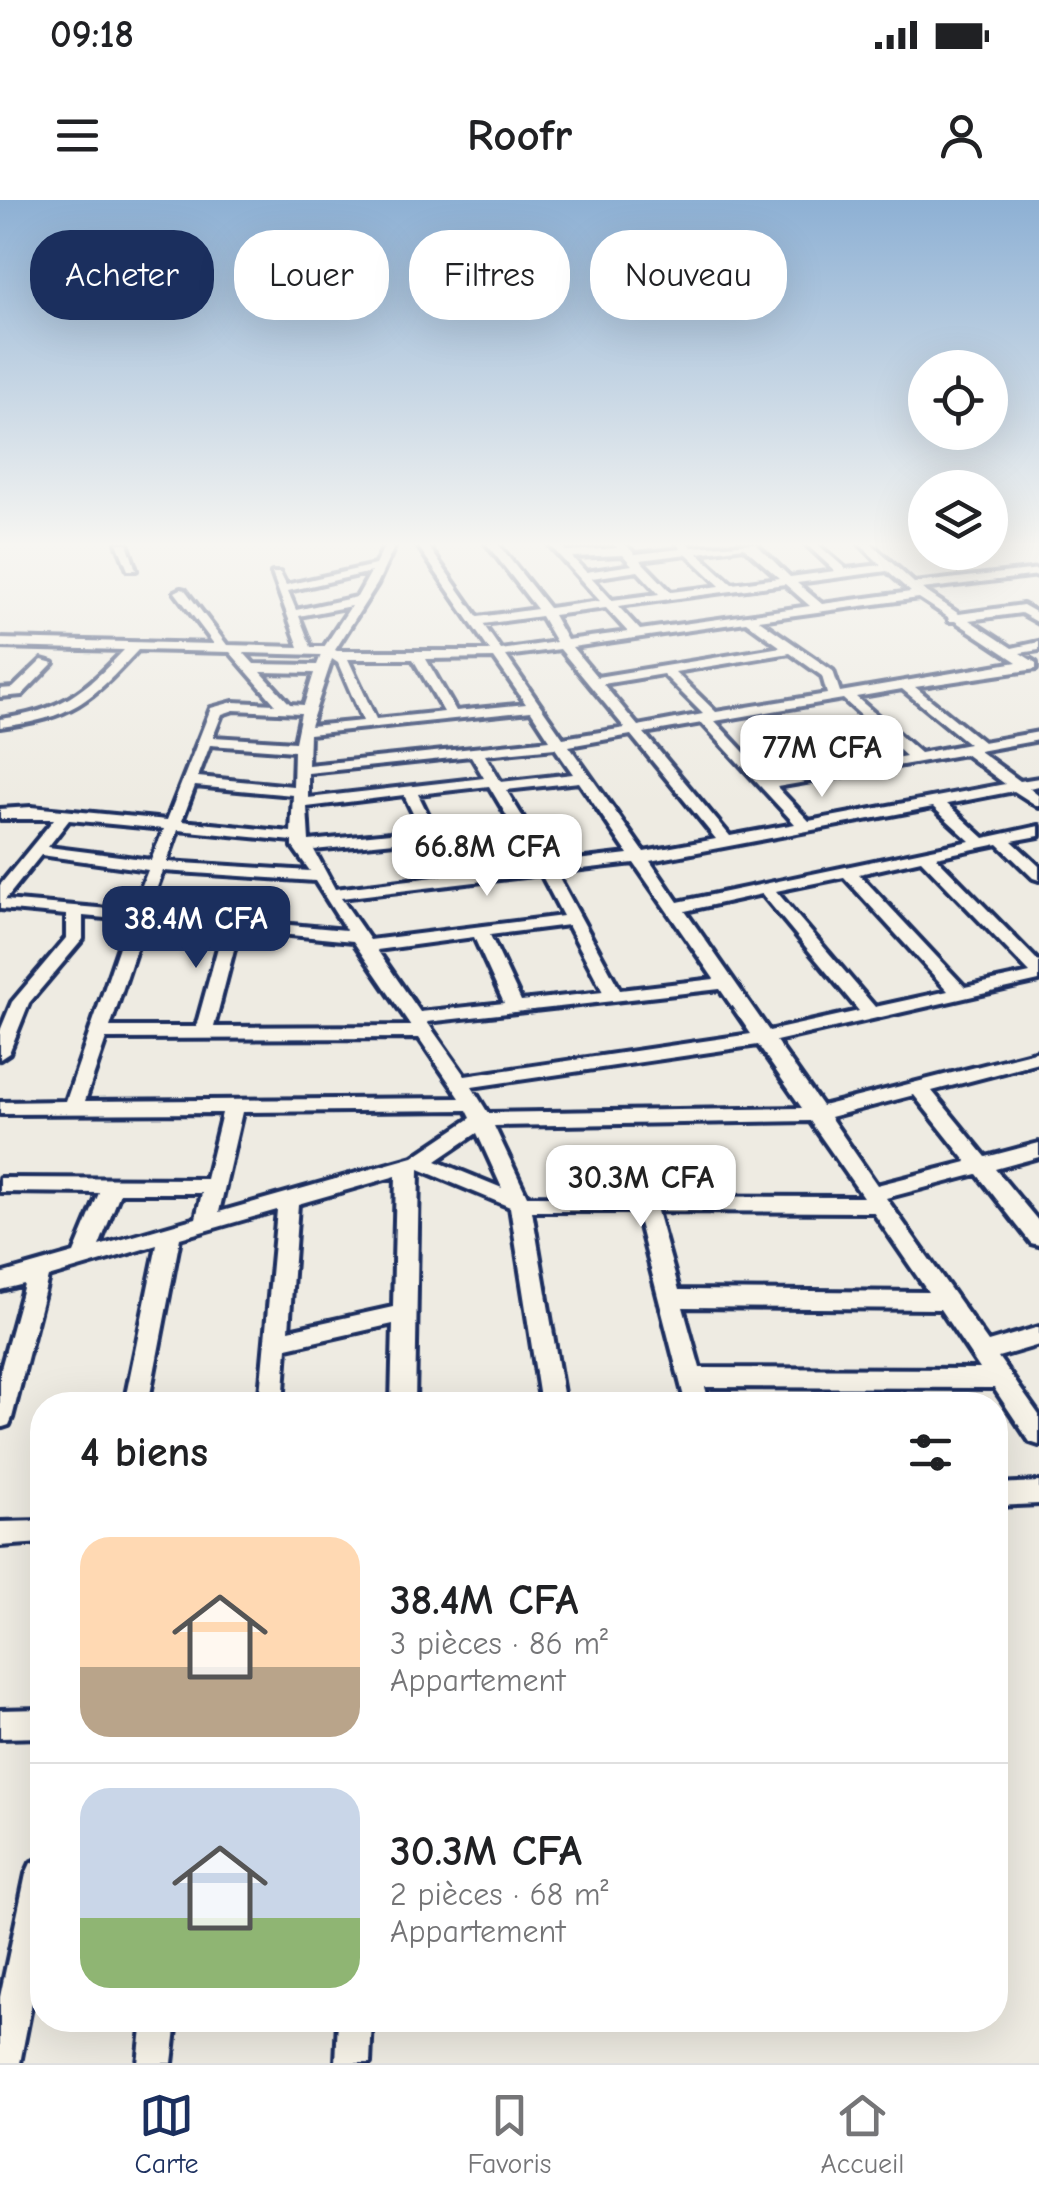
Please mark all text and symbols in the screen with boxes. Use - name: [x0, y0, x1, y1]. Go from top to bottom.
- text: 09:18: [50, 13, 134, 57]
- icon: menu: [50, 108, 105, 163]
- icon: person: [934, 108, 989, 163]
- text: Roofr: [467, 109, 572, 161]
- chip: Acheter: [30, 230, 214, 320]
- chip: Louer: [234, 230, 389, 320]
- chip: Filtres: [409, 230, 570, 320]
- chip: Nouveau: [590, 230, 787, 320]
- map controls: [908, 350, 1008, 570]
- button: locate: [908, 350, 1008, 450]
- button: layers: [908, 470, 1008, 570]
- pin: 77M CFA: [730, 715, 914, 800]
- text: 77M CFA: [762, 729, 882, 766]
- pin: 66.8M CFA: [373, 814, 601, 899]
- text: 66.8M CFA: [414, 828, 560, 865]
- pin: 38.4M CFA: [82, 886, 310, 971]
- text: 38.4M CFA: [124, 900, 268, 937]
- pin: 30.3M CFA: [527, 1145, 755, 1230]
- text: 30.3M CFA: [568, 1159, 714, 1196]
- icon: filters: [903, 1425, 958, 1480]
- text: 4 biens: [80, 1428, 208, 1477]
- text: 38.4M CFA: [390, 1576, 578, 1625]
- icon: home: [160, 1577, 280, 1697]
- text: 3 pièces · 86 m²: [390, 1625, 608, 1662]
- text: Appartement: [390, 1662, 565, 1699]
- text: 30.3M CFA: [390, 1827, 582, 1876]
- icon: home: [160, 1828, 280, 1948]
- text: 2 pièces · 68 m²: [390, 1876, 608, 1913]
- text: Appartement: [390, 1913, 565, 1950]
- tab: Carte: [134, 2088, 198, 2180]
- tab: Favoris: [467, 2088, 551, 2180]
- tab: Accueil: [820, 2088, 905, 2180]

